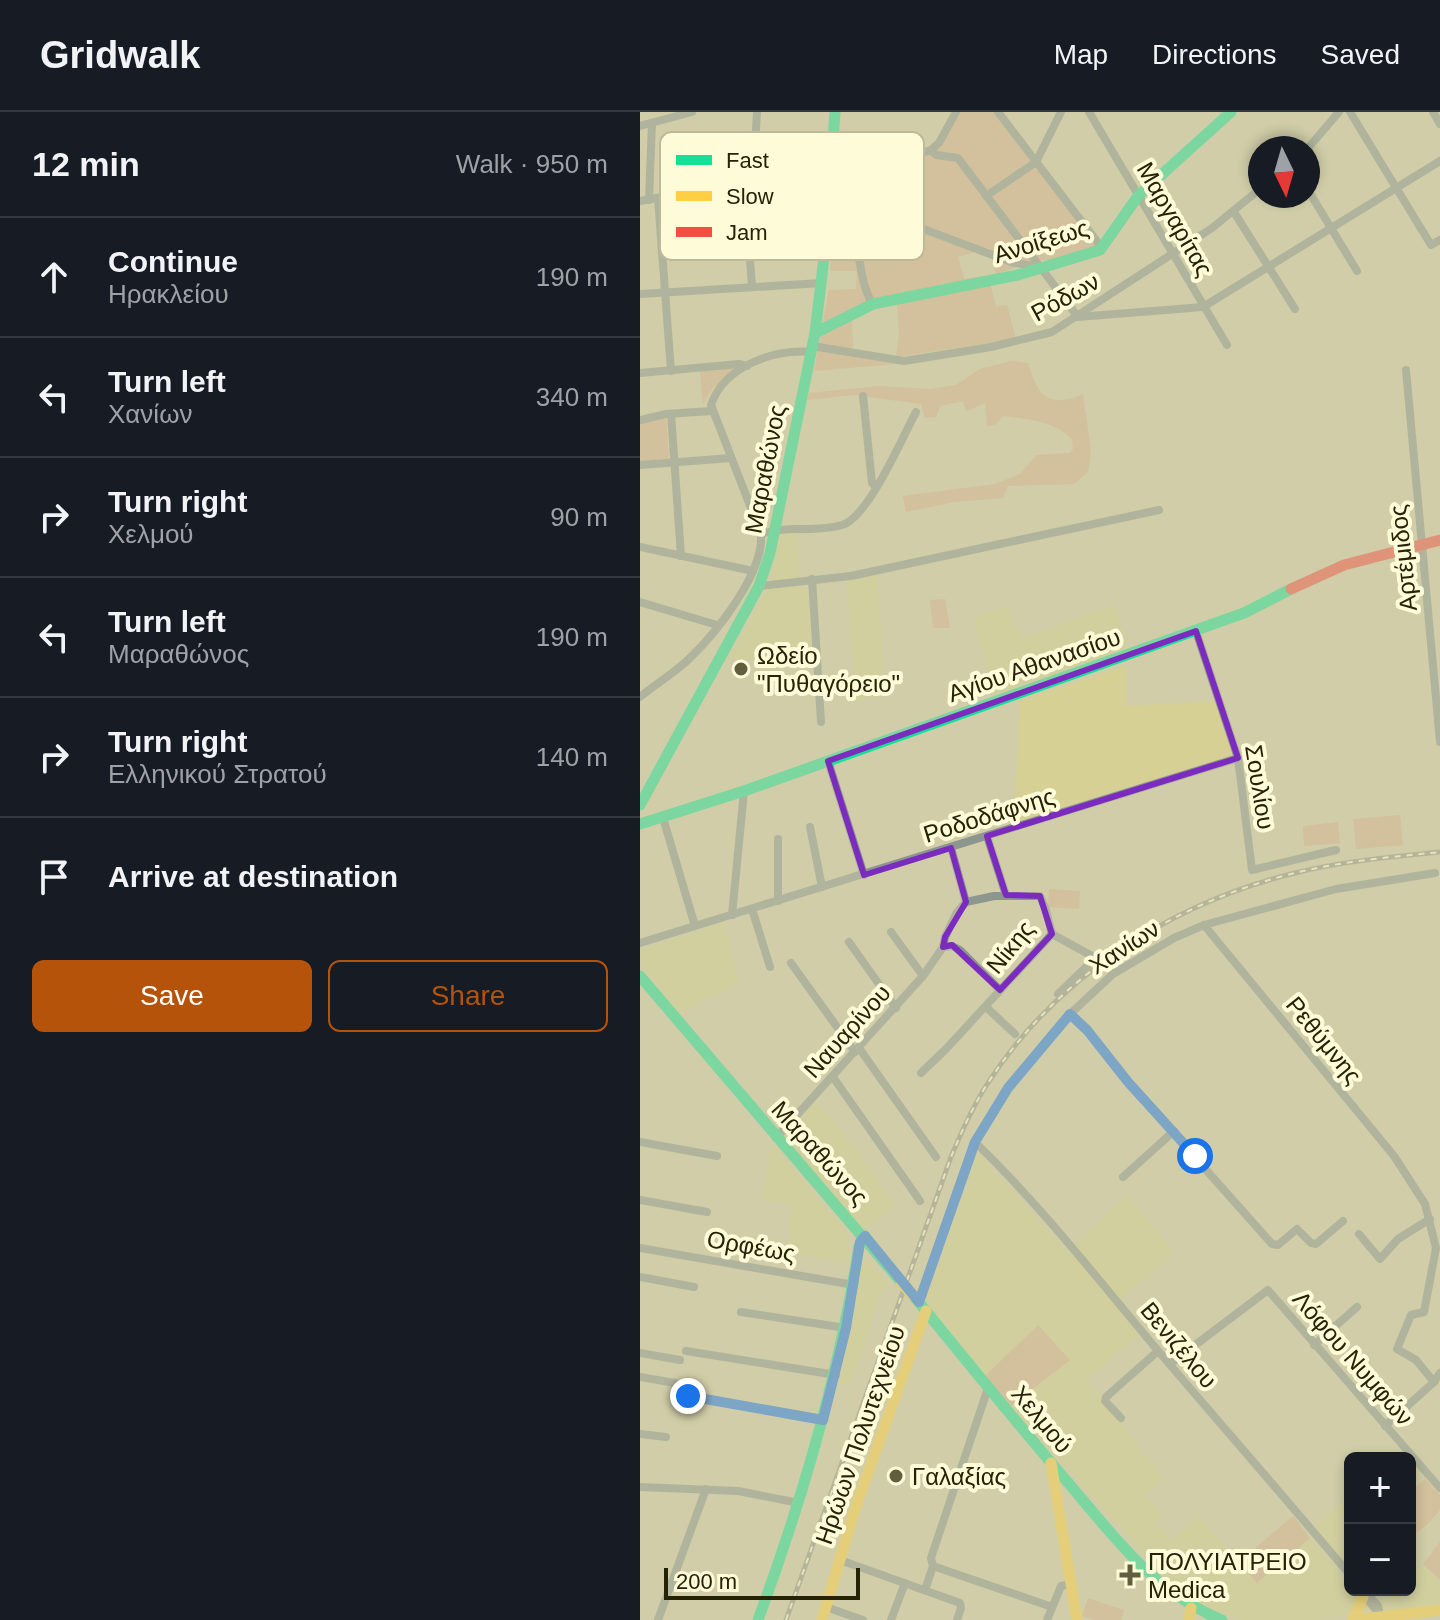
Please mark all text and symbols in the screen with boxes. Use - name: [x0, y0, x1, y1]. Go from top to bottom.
- text: Gridwalk: [40, 34, 201, 76]
- text: Map: [1054, 39, 1108, 70]
- text: Directions: [1152, 39, 1277, 70]
- text: Saved: [1321, 39, 1400, 70]
- legend: [660, 132, 924, 260]
- north arrow: [1248, 136, 1320, 208]
- text: 12 min: [32, 145, 140, 183]
- text: Fast: [726, 148, 769, 173]
- text: Walk · 950 m: [456, 149, 608, 179]
- street label: Μαργαρίτας: [1132, 157, 1218, 281]
- text: Slow: [726, 184, 774, 209]
- street label: Ανοίξεως: [990, 214, 1092, 268]
- text: Jam: [726, 220, 768, 245]
- text: Continue: [108, 245, 238, 278]
- icon: ahead: [32, 255, 76, 299]
- text: 190 m: [536, 262, 608, 292]
- street label: Ρόδων: [1026, 267, 1104, 327]
- text: Ηρακλείου: [108, 279, 229, 309]
- text: Turn left: [108, 365, 226, 398]
- icon: left: [32, 375, 76, 419]
- text: 340 m: [536, 382, 608, 412]
- text: Χανίων: [108, 399, 192, 429]
- street label: Μαραθώνος: [739, 402, 791, 536]
- text: Turn right: [108, 485, 247, 518]
- icon: right: [32, 495, 76, 539]
- text: 90 m: [550, 502, 608, 532]
- street label: Αρτέμιδος: [1384, 503, 1422, 613]
- text: Χελμού: [108, 519, 194, 549]
- text: Turn left: [108, 605, 226, 638]
- icon: left: [32, 615, 76, 659]
- text: 190 m: [536, 622, 608, 652]
- street label: Αγίου Αθανασίου: [944, 623, 1124, 707]
- text: Μαραθώνος: [108, 639, 249, 669]
- place label: Ωδείο "Πυθαγόρειο": [757, 642, 900, 697]
- marker: Ωδείο "Πυθαγόρειο": [732, 660, 750, 678]
- text: Turn right: [108, 725, 247, 758]
- icon: right: [32, 735, 76, 779]
- text: 140 m: [536, 742, 608, 772]
- street label: Σουλίου: [1240, 743, 1280, 831]
- text: Ελληνικού Στρατού: [108, 759, 327, 789]
- street label: Ροδοδάφνης: [920, 782, 1058, 848]
- icon: arrive: [32, 855, 76, 899]
- text: Arrive at destination: [108, 860, 398, 893]
- street label: Χανίων: [1084, 914, 1164, 980]
- street label: Νίκης: [981, 915, 1039, 979]
- button: Save: [32, 960, 312, 1032]
- button: Share: [328, 960, 608, 1032]
- street label: Ναυαρίνου: [798, 979, 896, 1083]
- street label: Ρεθύμνης: [1281, 991, 1367, 1089]
- street label: Μαραθώνος: [766, 1096, 874, 1210]
- route start: [1177, 1138, 1213, 1174]
- street label: Ορφέως: [705, 1225, 797, 1267]
- street label: Λόφου Νυμφών: [1287, 1285, 1419, 1431]
- street label: Βενιζέλου: [1135, 1297, 1223, 1393]
- street label: Ηρώων Πολυτεχνείου: [810, 1322, 910, 1548]
- route end: [670, 1378, 706, 1414]
- street label: Χελμού: [1006, 1380, 1078, 1458]
- map controls: [1344, 1452, 1416, 1596]
- button: +: [1344, 1452, 1416, 1524]
- place label: Γαλαξίας: [912, 1463, 1006, 1490]
- marker: Γαλαξίας: [887, 1467, 905, 1485]
- button: −: [1344, 1524, 1416, 1596]
- place label: ΠΟΛΥΙΑΤΡΕΙΟ Medica: [1148, 1548, 1307, 1603]
- scale bar: [664, 1564, 860, 1600]
- marker: ΠΟΛΥΙΑΤΡΕΙΟ Medica: [1119, 1564, 1141, 1586]
- text: 200 m: [676, 1569, 737, 1594]

